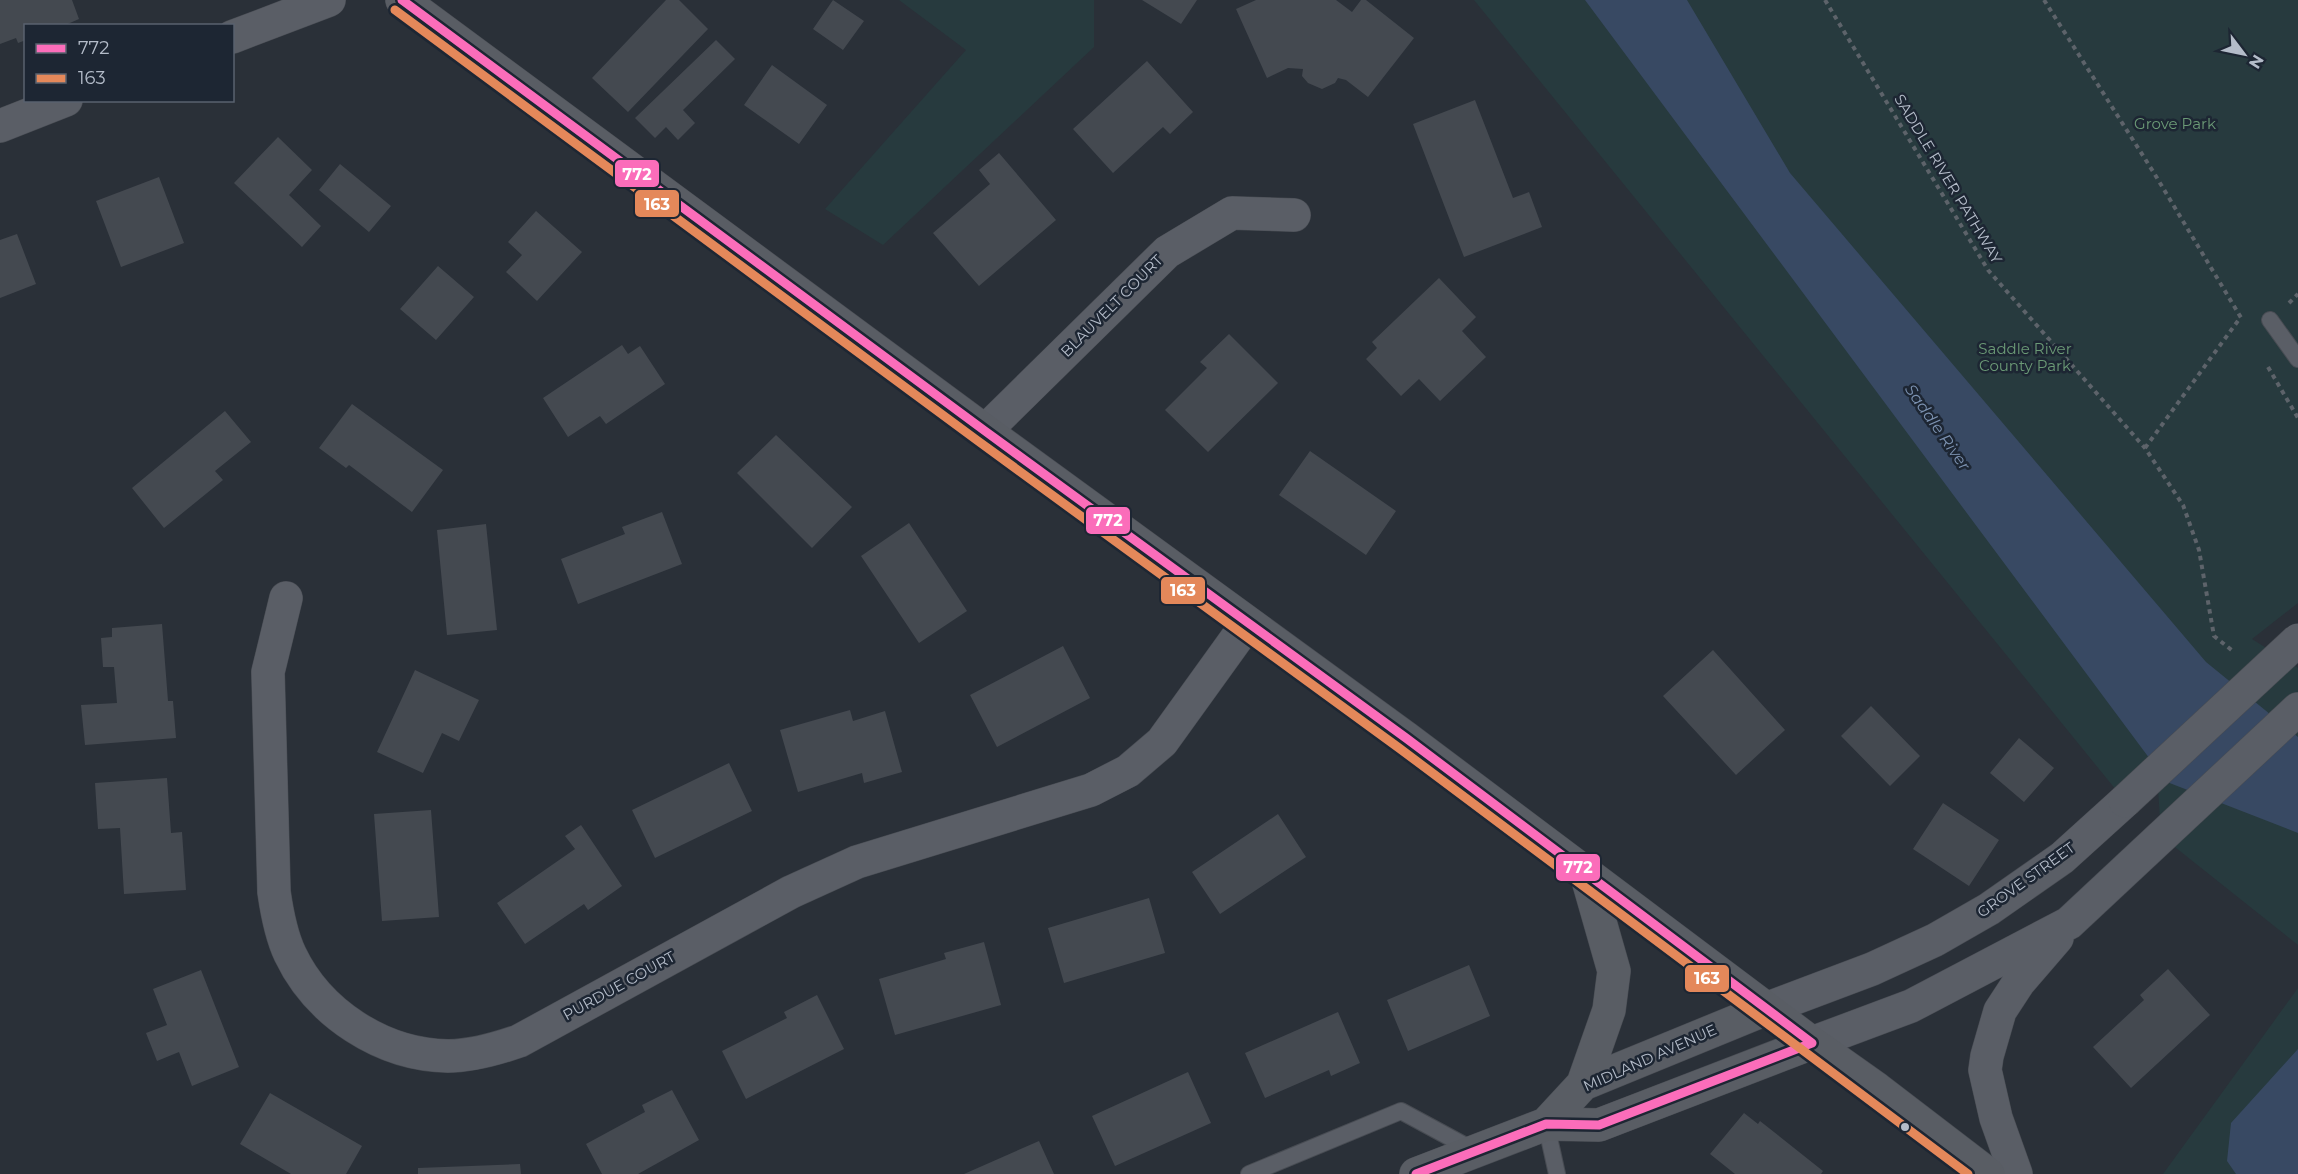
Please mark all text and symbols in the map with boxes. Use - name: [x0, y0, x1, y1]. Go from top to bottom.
- legend: [24, 24, 234, 102]
- north arrow: [2214, 24, 2274, 84]
- text: 772: [78, 37, 109, 59]
- text: N: [2245, 51, 2268, 72]
- text: 163: [78, 67, 106, 89]
- street label: SADDLE RIVER PATHWAY: [1890, 91, 2007, 267]
- park label: Grove Park: [2134, 114, 2216, 133]
- line badge: 772: [614, 159, 660, 188]
- text: 772: [622, 165, 652, 184]
- line badge: 163: [634, 189, 680, 218]
- text: 163: [644, 195, 670, 214]
- street label: BLAUVELT COURT: [1057, 250, 1167, 361]
- park label: Saddle River County Park: [1978, 339, 2072, 375]
- water label: Saddle River: [1901, 380, 1975, 475]
- line badge: 772: [1085, 506, 1131, 535]
- text: 772: [1093, 511, 1123, 530]
- line badge: 163: [1160, 576, 1206, 605]
- text: 163: [1170, 581, 1196, 600]
- street label: GROVE STREET: [1973, 838, 2079, 921]
- line badge: 772: [1555, 853, 1601, 882]
- text: 772: [1563, 858, 1593, 877]
- street label: PURDUE COURT: [559, 947, 679, 1024]
- line badge: 163: [1684, 964, 1730, 993]
- text: 163: [1694, 969, 1720, 988]
- street label: MIDLAND AVENUE: [1580, 1020, 1719, 1096]
- unlabelled marker: [1899, 1121, 1911, 1133]

